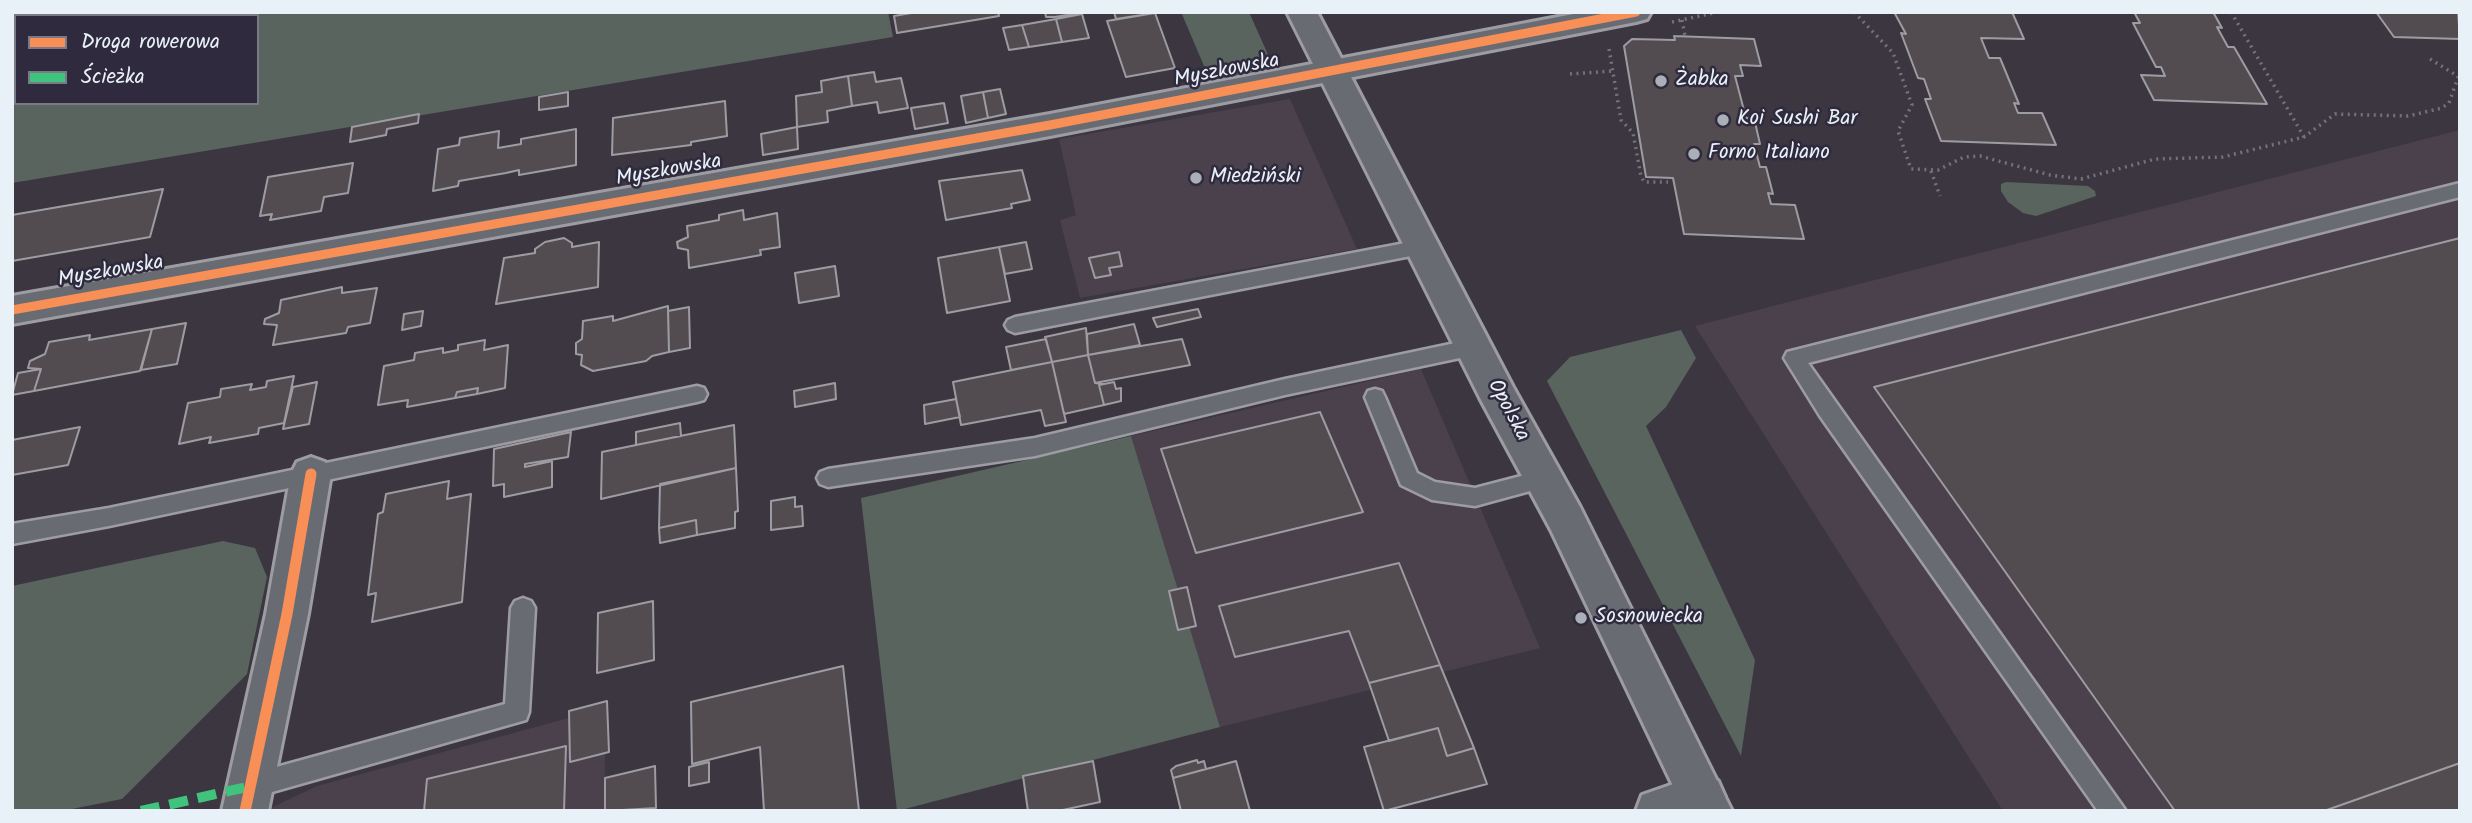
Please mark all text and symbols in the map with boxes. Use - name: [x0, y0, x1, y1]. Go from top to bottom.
- legend: [14, 14, 259, 105]
- text: Droga rowerowa: [81, 26, 220, 59]
- street label: Myszkowska: [1172, 49, 1282, 95]
- text: Ścieżka: [81, 61, 145, 94]
- place label: Żabka: [1675, 68, 1729, 94]
- marker: Żabka: [1653, 73, 1669, 89]
- place label: Koi Sushi Bar: [1737, 107, 1857, 133]
- marker: Koi Sushi Bar: [1715, 112, 1731, 128]
- place label: Forno Italiano: [1708, 141, 1830, 167]
- marker: Forno Italiano: [1686, 146, 1702, 162]
- street label: Myszkowska: [614, 150, 724, 194]
- place label: Miedziński: [1210, 165, 1301, 191]
- marker: Miedziński: [1188, 170, 1204, 186]
- street label: Myszkowska: [56, 251, 166, 295]
- street label: Opolska: [1480, 376, 1534, 446]
- place label: Sosnowiecka: [1595, 605, 1703, 631]
- marker: Sosnowiecka: [1573, 610, 1589, 626]

